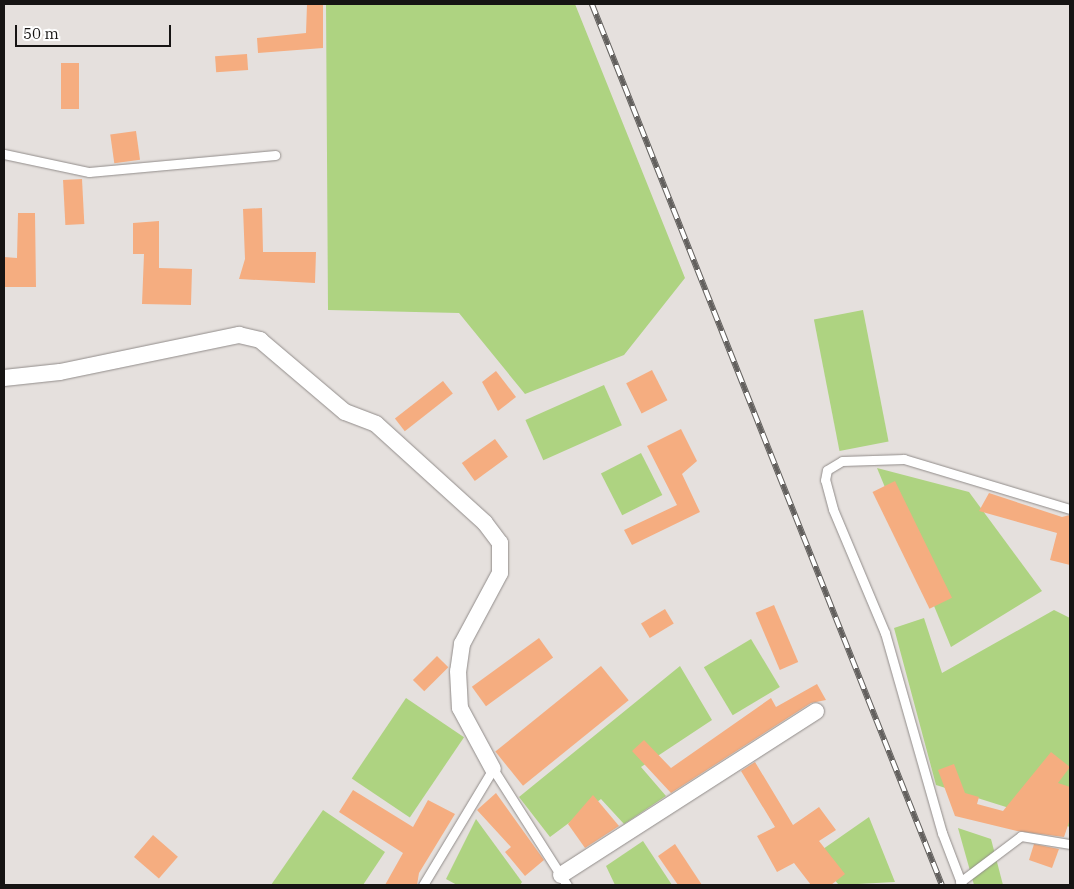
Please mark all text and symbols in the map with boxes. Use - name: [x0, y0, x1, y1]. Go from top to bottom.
- scale bar: [18, 15, 174, 47]
- text: 50 m: [23, 24, 59, 43]

